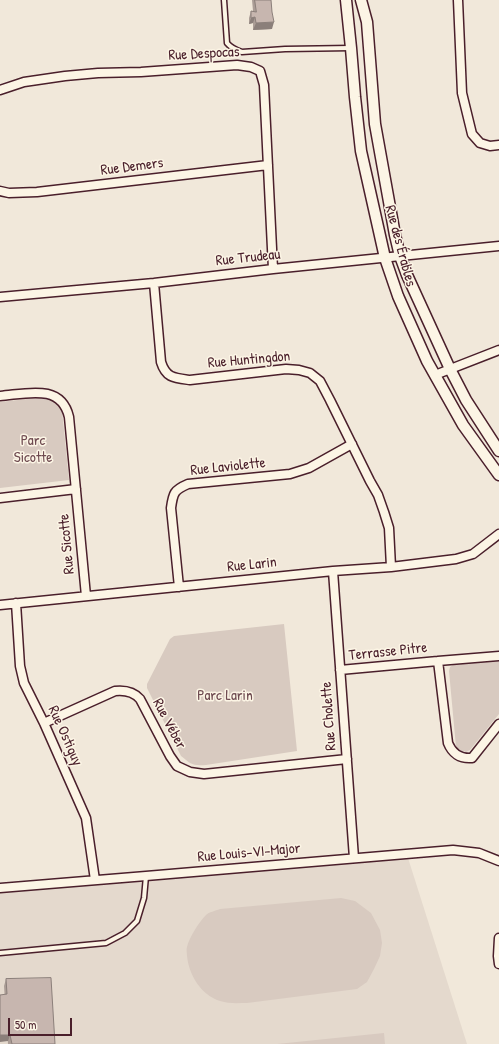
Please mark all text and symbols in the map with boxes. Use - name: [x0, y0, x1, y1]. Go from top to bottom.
- street label: Rue Despocas: [168, 43, 240, 65]
- street label: Rue Demers: [100, 154, 164, 180]
- street label: Rue des Érables: [381, 203, 419, 289]
- street label: Rue Trudeau: [215, 246, 281, 270]
- street label: Rue Huntingdon: [207, 347, 291, 373]
- park label: Parc Sicotte: [14, 432, 52, 467]
- street label: Rue Laviolette: [190, 454, 266, 480]
- street label: Rue Sicotte: [55, 513, 79, 575]
- street label: Rue Larin: [226, 553, 278, 577]
- street label: Terrasse Pitre: [348, 639, 428, 665]
- street label: Rue Cholette: [318, 681, 340, 751]
- park label: Parc Larin: [197, 687, 253, 705]
- street label: Rue Véber: [148, 696, 190, 752]
- street label: Rue Ostiguy: [44, 703, 86, 769]
- street label: Rue Louis-VI-Major: [197, 840, 301, 866]
- scale bar: [10, 1010, 74, 1036]
- text: 50 m: [15, 1016, 36, 1033]

